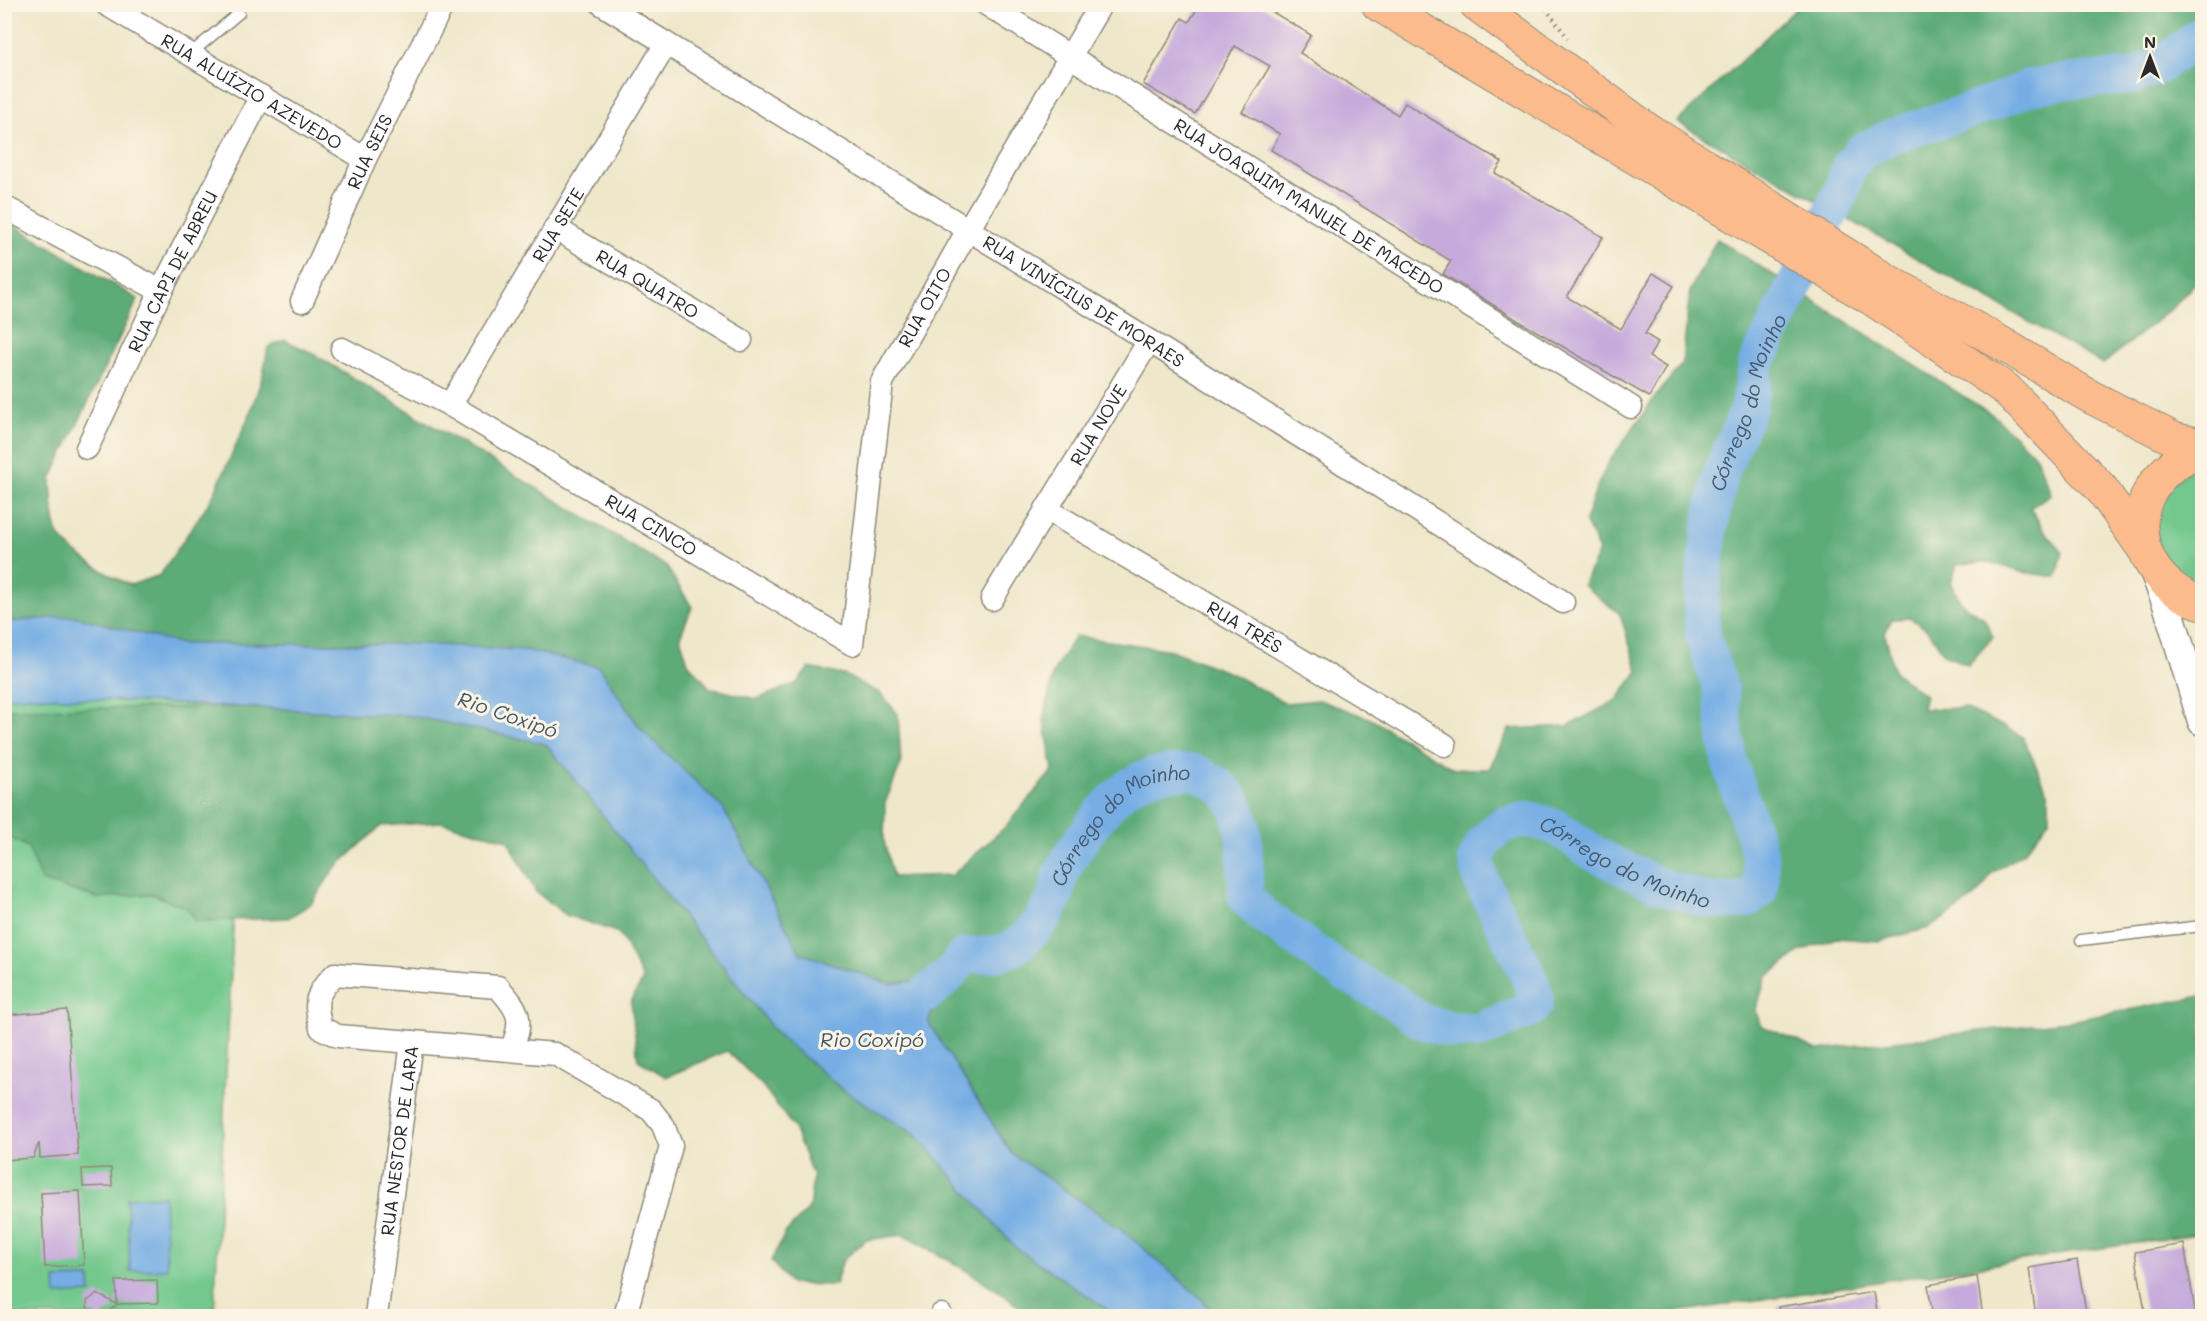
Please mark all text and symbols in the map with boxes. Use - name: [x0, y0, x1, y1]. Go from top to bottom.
- north arrow: [2120, 27, 2180, 87]
- street label: RUA ALUÍZIO AZEVEDO: [157, 28, 347, 155]
- text: N: [2144, 31, 2156, 52]
- street label: RUA SEIS: [341, 110, 398, 193]
- street label: RUA JOAQUIM MANUEL DE MACEDO: [1169, 112, 1449, 299]
- street label: RUA SETE: [526, 183, 589, 266]
- street label: RUA CAPI DE ABREU: [122, 186, 222, 356]
- street label: RUA VINÍCIUS DE MORAES: [979, 230, 1189, 372]
- street label: RUA QUATRO: [592, 243, 703, 324]
- street label: RUA OITO: [892, 263, 956, 352]
- water label: Córrego do Moinho: [1704, 309, 1792, 493]
- street label: RUA NOVE: [1064, 380, 1132, 470]
- street label: RUA CINCO: [601, 488, 702, 561]
- street label: RUA TRÊS: [1203, 595, 1287, 658]
- water label: Rio Coxipó: [455, 685, 561, 743]
- water label: Córrego do Moinho: [1045, 759, 1190, 889]
- water label: Córrego do Moinho: [1537, 810, 1713, 914]
- water label: Rio Coxipó: [820, 1026, 924, 1052]
- street label: RUA NESTOR DE LARA: [375, 1044, 423, 1237]

